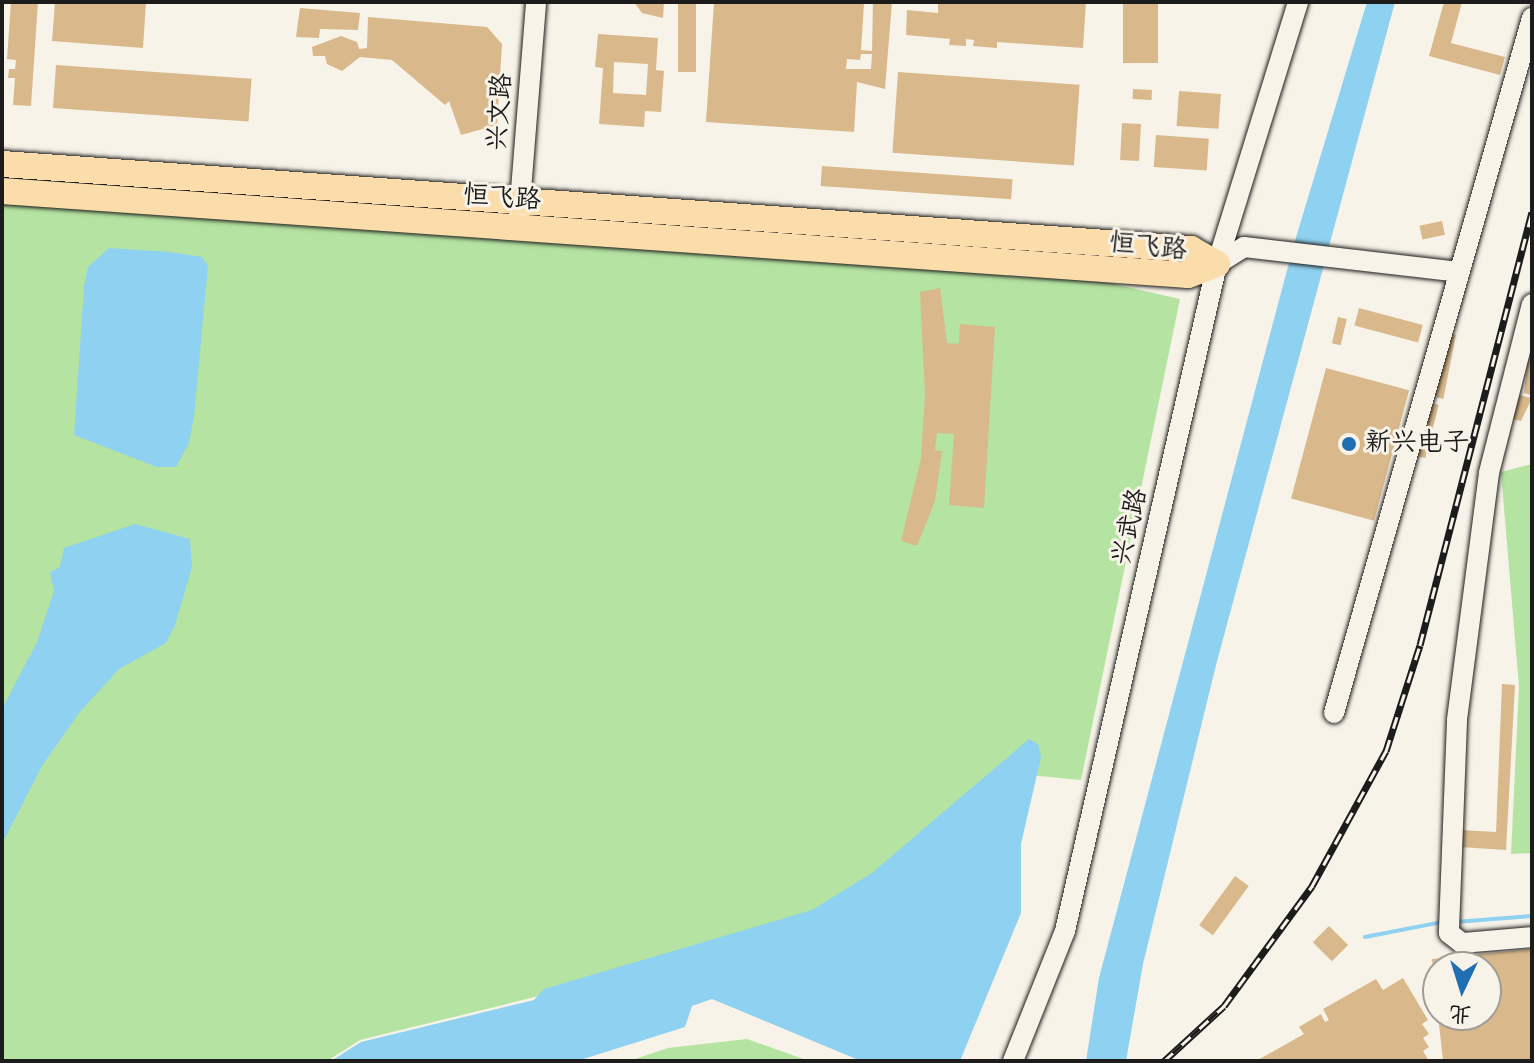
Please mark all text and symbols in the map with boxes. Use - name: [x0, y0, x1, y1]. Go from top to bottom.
- street label: 兴文路: [483, 72, 519, 152]
- street label: 恒飞路: [462, 181, 542, 217]
- street label: 恒飞路: [1108, 228, 1188, 268]
- place label: 新兴电子: [1365, 428, 1469, 460]
- marker: 新兴电子: [1340, 435, 1358, 453]
- street label: 兴武路: [1107, 485, 1155, 569]
- north arrow: [1422, 951, 1502, 1031]
- text: 北: [1449, 998, 1472, 1028]

